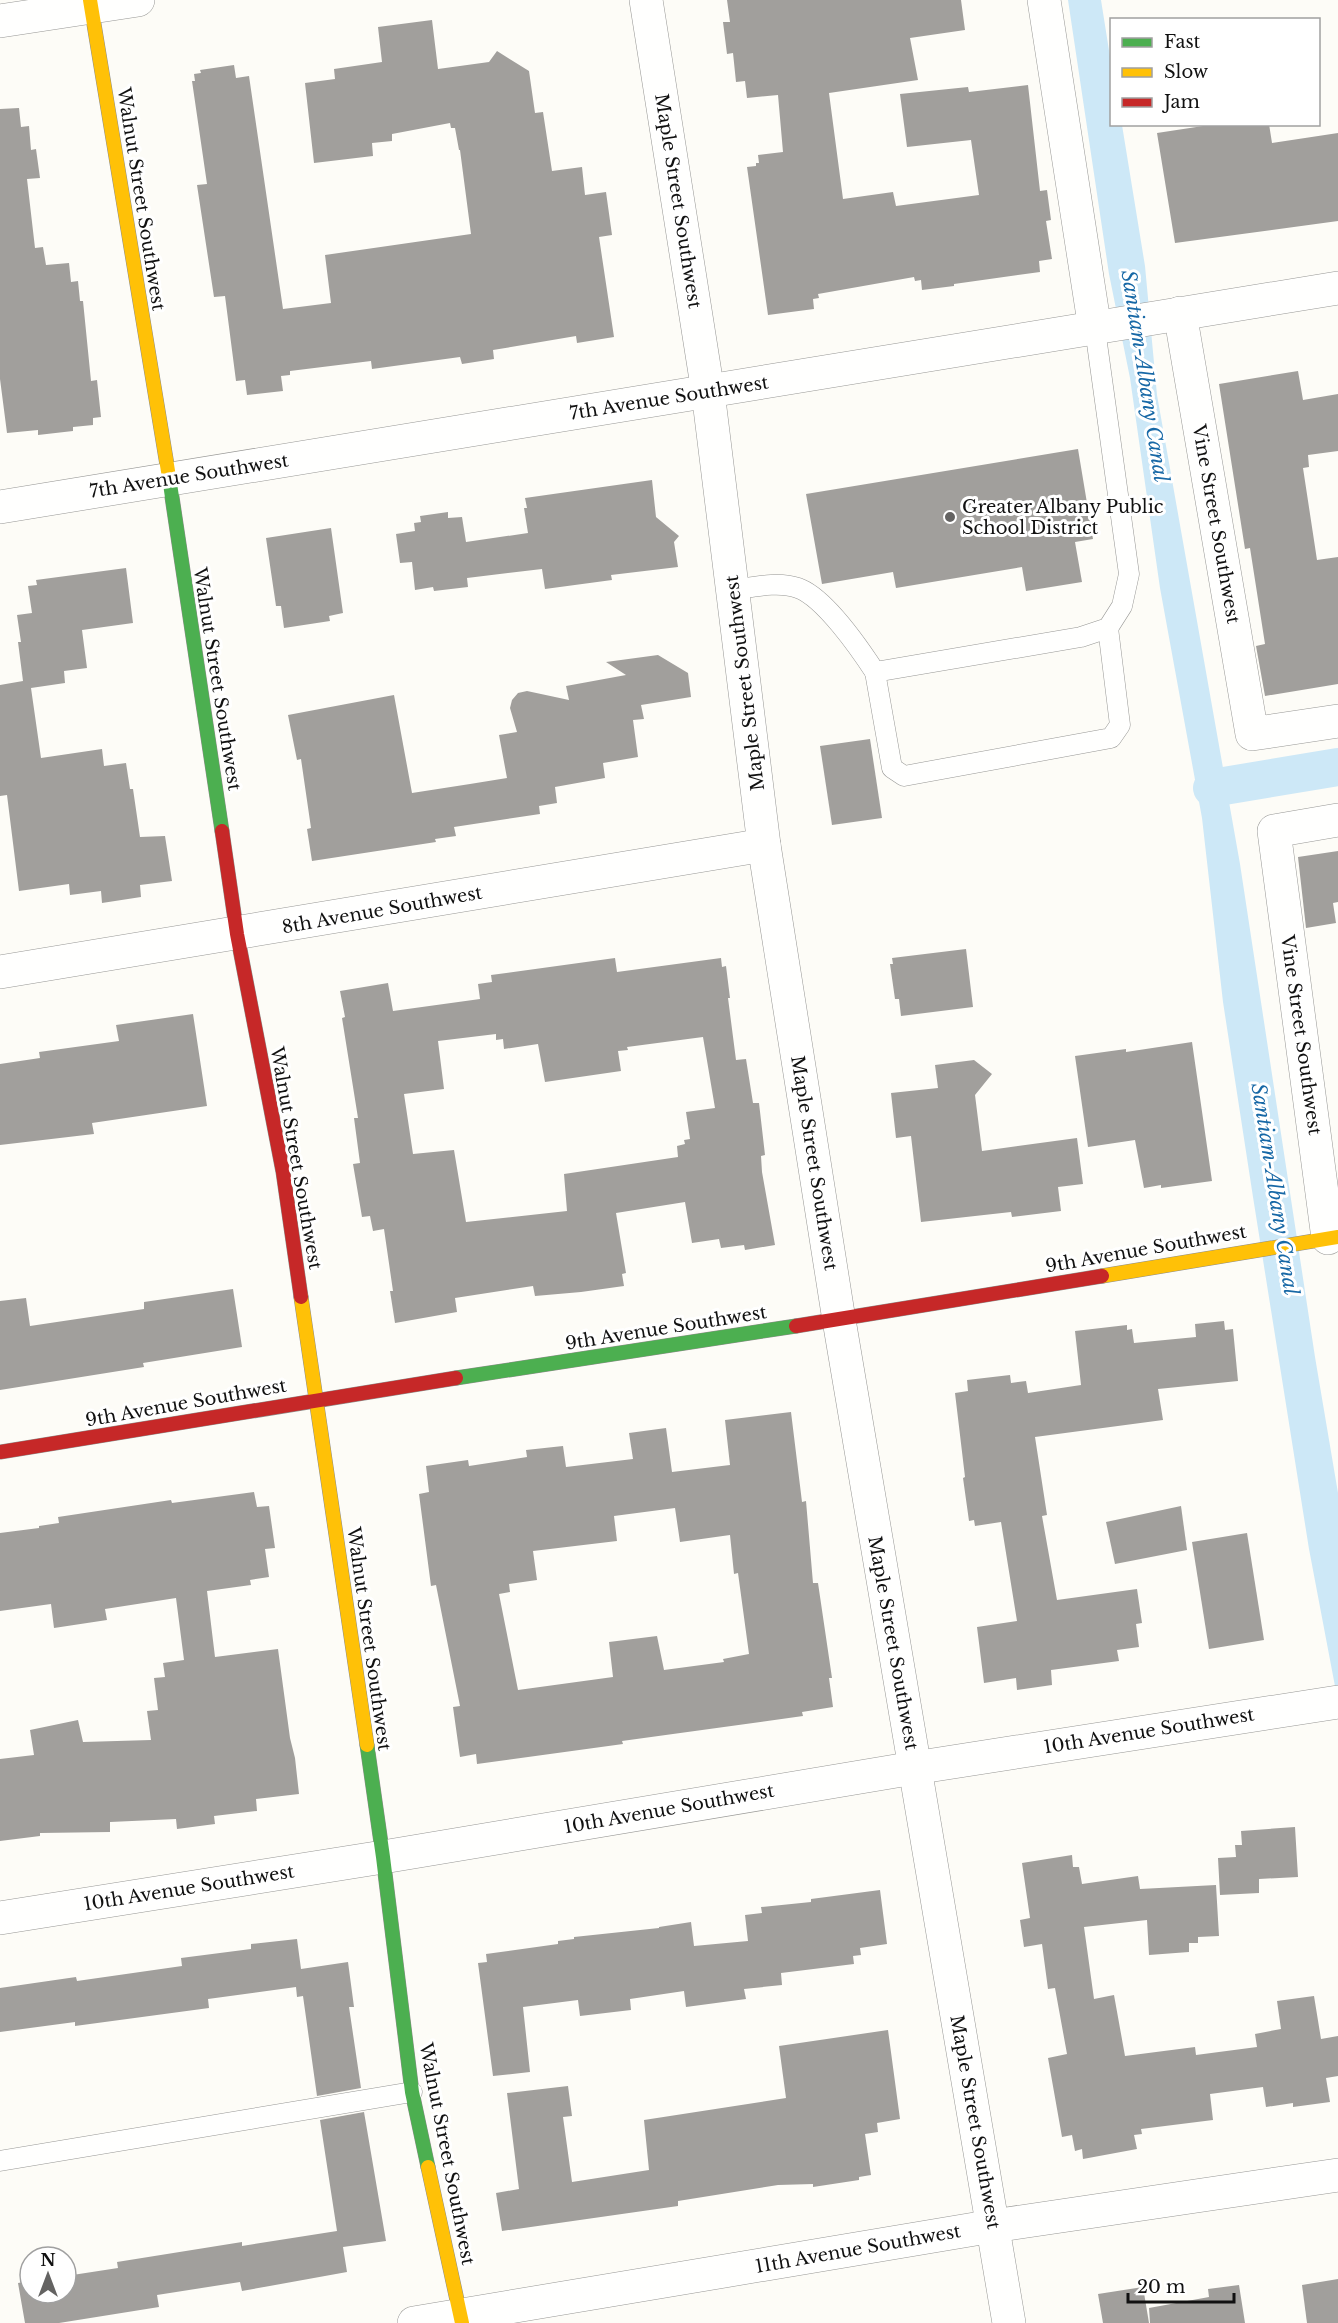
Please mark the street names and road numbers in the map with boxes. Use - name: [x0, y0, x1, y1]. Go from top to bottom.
- street label: Walnut Street Southwest: [112, 85, 170, 312]
- street label: Maple Street Southwest: [650, 92, 706, 310]
- street label: 7th Avenue Southwest: [568, 371, 770, 425]
- street label: Vine Street Southwest: [1187, 422, 1244, 626]
- street label: 7th Avenue Southwest: [88, 449, 290, 503]
- street label: Walnut Street Southwest: [188, 565, 246, 792]
- street label: Maple Street Southwest: [721, 574, 769, 792]
- street label: 8th Avenue Southwest: [280, 882, 484, 938]
- street label: Vine Street Southwest: [1276, 933, 1326, 1137]
- street label: Walnut Street Southwest: [265, 1044, 326, 1271]
- street label: Maple Street Southwest: [786, 1054, 842, 1272]
- street label: 9th Avenue Southwest: [1044, 1220, 1248, 1278]
- street label: 9th Avenue Southwest: [564, 1301, 768, 1355]
- street label: 9th Avenue Southwest: [84, 1374, 288, 1432]
- street label: Walnut Street Southwest: [342, 1525, 396, 1752]
- street label: Maple Street Southwest: [863, 1534, 923, 1752]
- street label: 10th Avenue Southwest: [1042, 1703, 1256, 1759]
- street label: 10th Avenue Southwest: [562, 1780, 776, 1838]
- street label: 10th Avenue Southwest: [82, 1860, 296, 1916]
- street label: Maple Street Southwest: [945, 2013, 1005, 2231]
- street label: Walnut Street Southwest: [414, 2040, 479, 2267]
- street label: 11th Avenue Southwest: [754, 2220, 963, 2278]

